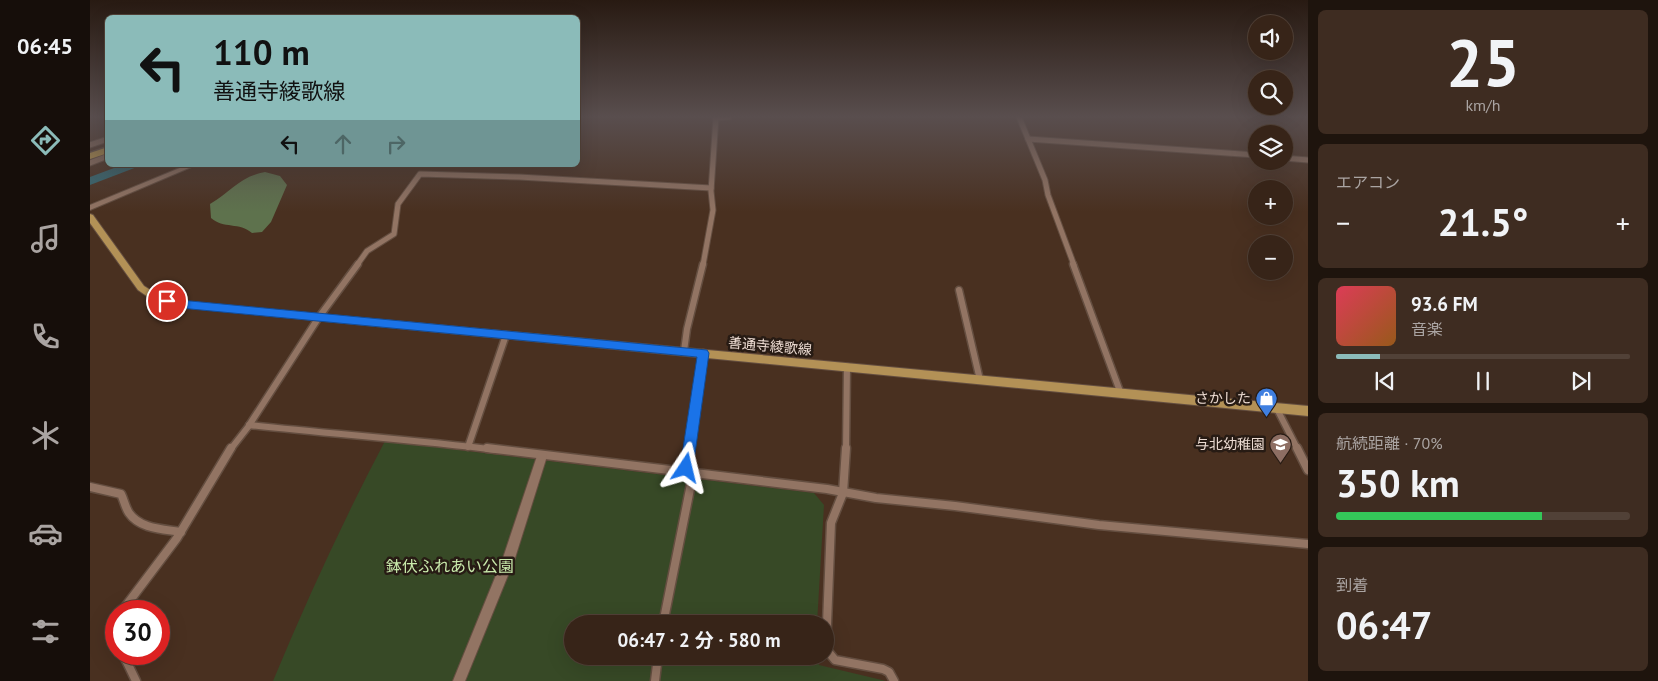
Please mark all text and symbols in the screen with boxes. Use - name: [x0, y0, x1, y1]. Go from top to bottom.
- map controls: [1248, 15, 1293, 280]
- button: sound: [1248, 15, 1293, 60]
- text: 25: [1446, 20, 1520, 104]
- text: 110 m: [213, 29, 310, 75]
- text: 06:45: [17, 32, 73, 60]
- icon: left: [130, 35, 195, 100]
- button: search: [1248, 70, 1293, 115]
- text: 善通寺綾歌線: [213, 77, 345, 105]
- text: km/h: [1465, 95, 1501, 115]
- icon: directions: [28, 123, 63, 158]
- button: layers: [1248, 125, 1293, 170]
- icon: left: [276, 130, 304, 158]
- icon: ahead: [329, 130, 357, 158]
- icon: right: [382, 130, 410, 158]
- text: エアコン: [1336, 172, 1400, 192]
- button: +: [1248, 180, 1293, 225]
- text: 21.5°: [1438, 197, 1528, 246]
- text: −: [1336, 204, 1350, 241]
- text: +: [1616, 204, 1630, 241]
- icon: music: [28, 221, 63, 256]
- button: −: [1248, 235, 1293, 280]
- pin: [146, 280, 188, 322]
- icon: arrive: [153, 287, 181, 315]
- text: 93.6 FM: [1411, 292, 1478, 316]
- icon: phone: [28, 319, 63, 354]
- text: 音楽: [1411, 319, 1443, 339]
- street label: 善通寺綾歌線: [727, 333, 813, 359]
- icon: previous: [1371, 367, 1399, 395]
- icon: pause: [1469, 367, 1497, 395]
- icon: next: [1567, 367, 1595, 395]
- shop icon: さかした: [1255, 386, 1279, 417]
- place label: さかした: [1195, 389, 1251, 407]
- icon: climate: [28, 418, 63, 453]
- school or university icon: 与北幼稚園: [1269, 432, 1293, 463]
- text: 航続距離 · 70%: [1336, 433, 1443, 453]
- place label: 与北幼稚園: [1195, 435, 1265, 453]
- position arrow: [659, 441, 711, 493]
- text: 350 km: [1336, 458, 1460, 507]
- icon: car: [28, 516, 63, 551]
- park label: 鉢伏ふれあい公園: [386, 556, 514, 576]
- text: 到着: [1336, 575, 1368, 595]
- speed limit sign: 30: [105, 600, 170, 665]
- text: 06:47: [1336, 600, 1432, 649]
- icon: filters: [28, 614, 63, 649]
- text: 06:47 · 2 分 · 580 m: [617, 628, 781, 652]

